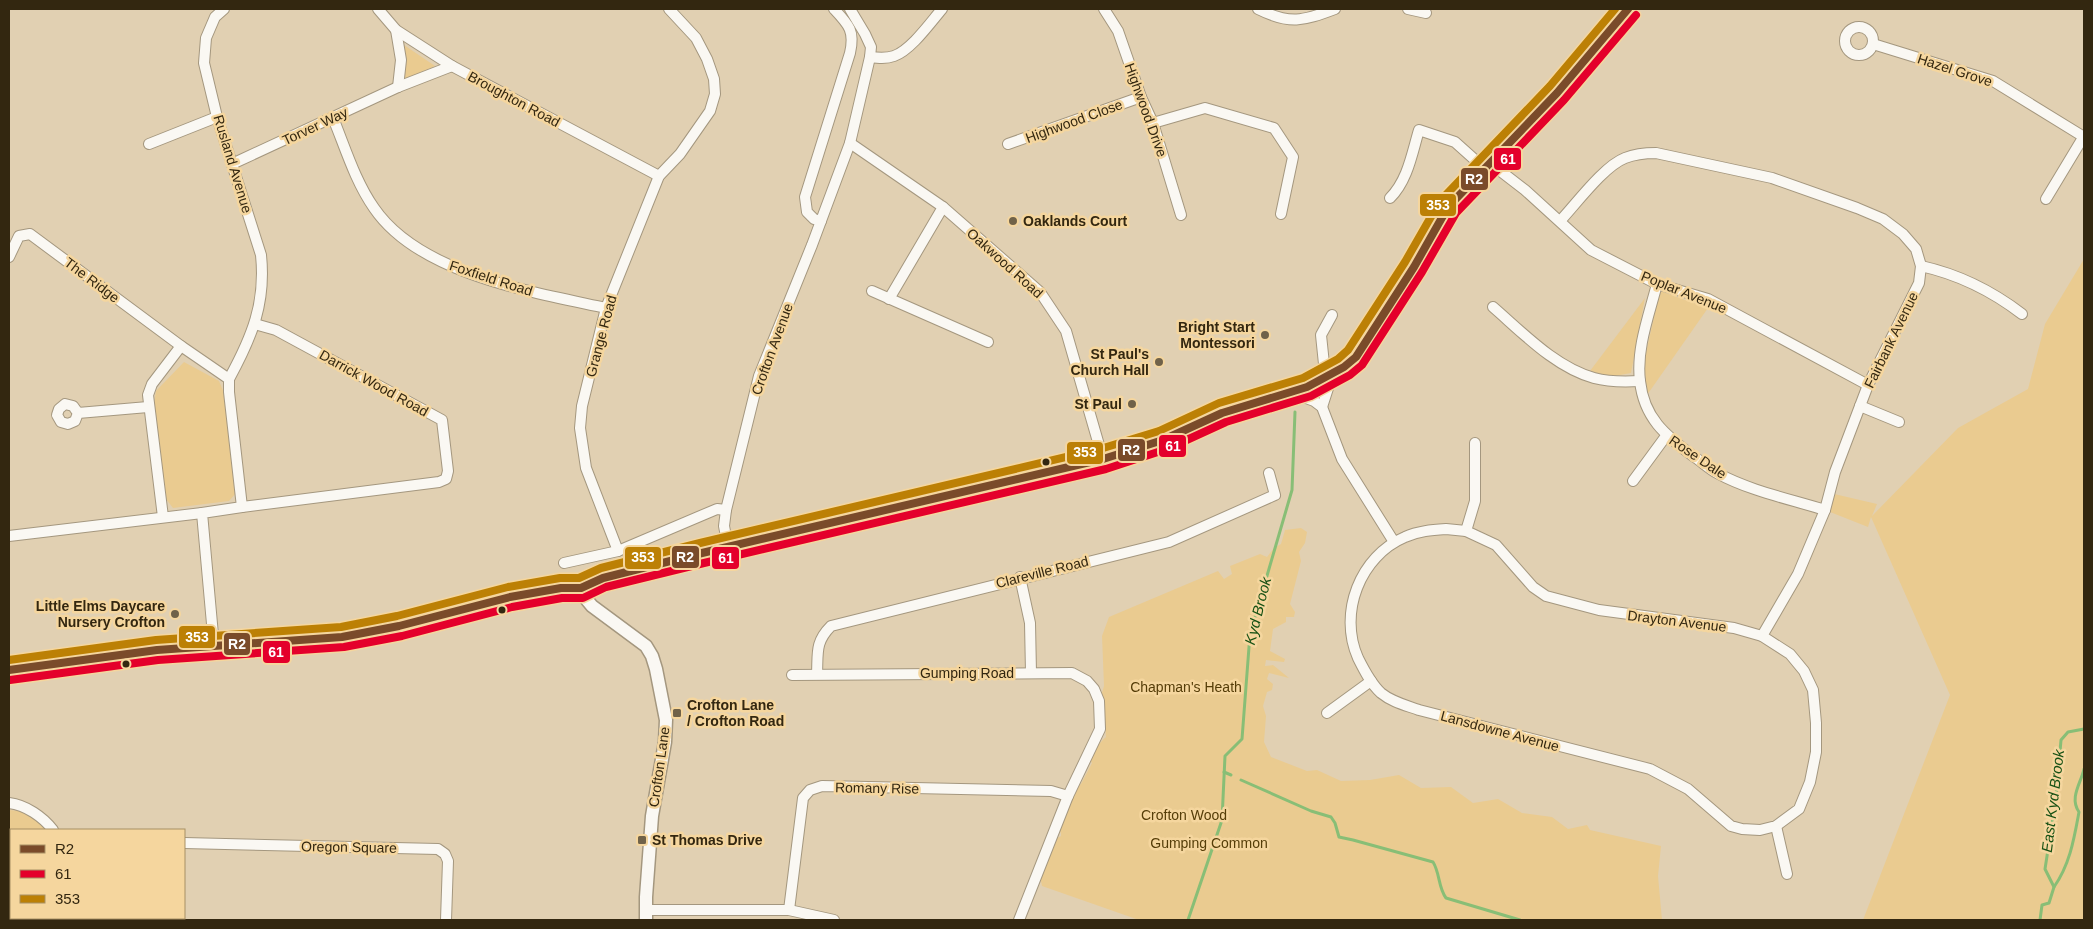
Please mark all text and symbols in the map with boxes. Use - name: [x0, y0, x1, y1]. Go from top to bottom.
- street label: Hazel Grove: [1916, 50, 1995, 90]
- street label: Highwood Drive: [1122, 61, 1170, 159]
- street label: Broughton Road: [465, 68, 563, 130]
- street label: Highwood Close: [1023, 96, 1125, 146]
- street label: Torver Way: [280, 104, 350, 148]
- street label: Rusland Avenue: [210, 113, 256, 215]
- line badge: 61: [1493, 147, 1522, 171]
- text: 61: [1500, 151, 1516, 167]
- line badge: R2: [1460, 167, 1489, 191]
- text: R2: [1465, 171, 1483, 187]
- line badge: 353: [1419, 193, 1457, 217]
- text: 353: [1426, 197, 1450, 213]
- place label: Oaklands Court: [1023, 213, 1128, 229]
- marker: Oaklands Court: [1007, 215, 1019, 227]
- street label: Oakwood Road: [964, 225, 1046, 301]
- street label: The Ridge: [61, 254, 123, 306]
- street label: Foxfield Road: [447, 257, 535, 299]
- street label: Poplar Avenue: [1639, 268, 1729, 317]
- street label: Fairbank Avenue: [1861, 289, 1921, 391]
- street label: Grange Road: [582, 293, 620, 379]
- street label: Crofton Avenue: [748, 301, 796, 397]
- place label: Bright Start Montessori: [1178, 319, 1255, 351]
- marker: Bright Start Montessori: [1259, 329, 1271, 341]
- street label: Darrick Wood Road: [317, 346, 431, 420]
- place label: St Paul's Church Hall: [1070, 346, 1149, 378]
- marker: St Paul's Church Hall: [1153, 356, 1165, 368]
- place label: St Paul: [1075, 396, 1122, 412]
- marker: St Paul: [1126, 398, 1138, 410]
- street label: Rose Dale: [1666, 432, 1730, 482]
- line badge: 61: [1158, 434, 1187, 458]
- line badge: R2: [1117, 438, 1146, 462]
- text: 61: [1165, 438, 1181, 454]
- line badge: 353: [1066, 441, 1104, 465]
- text: R2: [1122, 442, 1140, 458]
- text: 353: [1073, 444, 1097, 460]
- unlabelled marker: [1041, 457, 1051, 467]
- line badge: R2: [671, 545, 700, 569]
- line badge: 353: [624, 546, 662, 570]
- line badge: 61: [711, 546, 740, 570]
- text: 353: [631, 549, 655, 565]
- text: R2: [676, 549, 694, 565]
- text: 61: [718, 550, 734, 566]
- street label: Clareville Road: [994, 553, 1090, 591]
- water label: Kyd Brook: [1241, 574, 1274, 647]
- place label: Little Elms Daycare Nursery Crofton: [36, 598, 165, 630]
- unlabelled marker: [497, 605, 507, 615]
- street label: Drayton Avenue: [1627, 607, 1727, 635]
- marker: Little Elms Daycare Nursery Crofton: [169, 608, 181, 620]
- line badge: 353: [178, 625, 216, 649]
- text: 353: [185, 629, 209, 645]
- line badge: R2: [223, 632, 251, 656]
- text: R2: [228, 636, 246, 652]
- line badge: 61: [262, 640, 291, 664]
- text: 61: [268, 644, 284, 660]
- unlabelled marker: [121, 659, 131, 669]
- street label: Gumping Road: [920, 665, 1014, 681]
- park label: Chapman's Heath: [1130, 679, 1242, 695]
- place label: Crofton Lane / Crofton Road: [687, 697, 784, 729]
- marker: Crofton Lane / Crofton Road: [671, 707, 683, 719]
- street label: Lansdowne Avenue: [1439, 707, 1561, 755]
- street label: Crofton Lane: [645, 726, 673, 808]
- water label: East Kyd Brook: [2038, 747, 2067, 853]
- street label: Romany Rise: [835, 779, 919, 797]
- park label: Crofton Wood: [1141, 807, 1227, 823]
- legend: [10, 829, 185, 919]
- place label: St Thomas Drive: [652, 832, 763, 848]
- marker: St Thomas Drive: [636, 834, 648, 846]
- park label: Gumping Common: [1150, 835, 1268, 851]
- street label: Oregon Square: [301, 838, 397, 856]
- text: R2: [55, 840, 74, 857]
- text: 61: [55, 865, 72, 882]
- text: 353: [55, 890, 80, 907]

